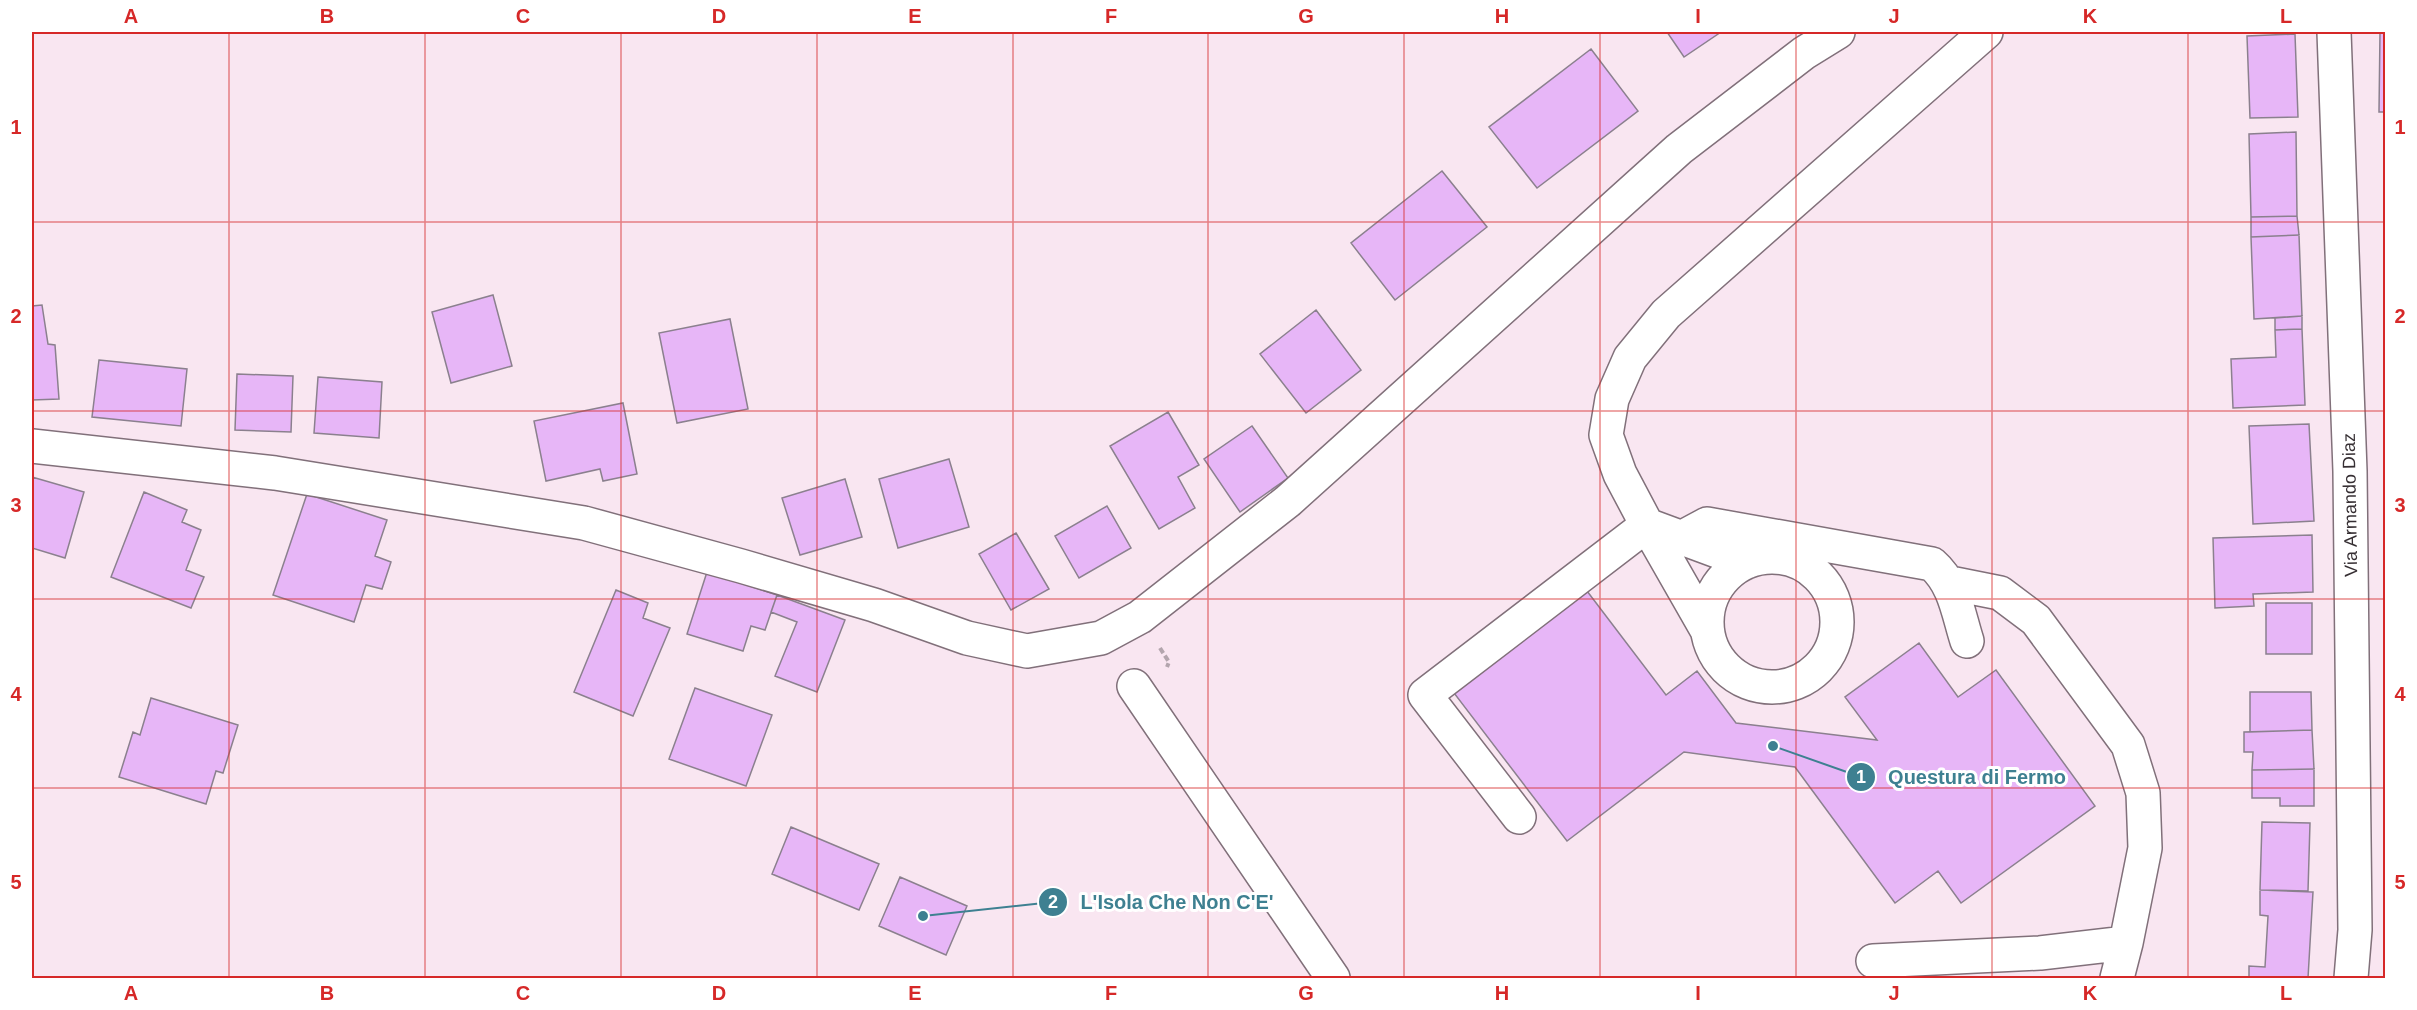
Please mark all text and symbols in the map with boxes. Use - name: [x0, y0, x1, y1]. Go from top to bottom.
- text: A: [124, 5, 138, 27]
- text: B: [320, 5, 334, 27]
- text: C: [516, 5, 530, 27]
- text: D: [712, 5, 726, 27]
- text: E: [908, 5, 922, 27]
- text: F: [1105, 5, 1117, 27]
- text: G: [1298, 5, 1314, 27]
- text: H: [1495, 5, 1509, 27]
- text: I: [1695, 5, 1701, 27]
- text: J: [1888, 5, 1900, 27]
- text: K: [2083, 5, 2098, 27]
- text: L: [2280, 5, 2292, 27]
- text: 1: [10, 116, 22, 138]
- text: 1: [2394, 116, 2406, 138]
- text: 2: [10, 305, 22, 327]
- text: 2: [2394, 305, 2406, 327]
- street label: Via Armando Diaz: [2339, 433, 2361, 577]
- text: 3: [10, 494, 22, 516]
- text: 3: [2394, 494, 2406, 516]
- text: 4: [10, 683, 22, 705]
- text: 4: [2394, 683, 2406, 705]
- callout: Questura di Fermo: [1846, 758, 2078, 796]
- text: Questura di Fermo: [1888, 766, 2066, 788]
- text: 1: [1856, 767, 1866, 787]
- text: 5: [10, 871, 22, 893]
- text: 5: [2394, 871, 2406, 893]
- callout: L'Isola Che Non C'E': [1038, 883, 1285, 921]
- text: L'Isola Che Non C'E': [1080, 891, 1274, 913]
- text: 2: [1048, 892, 1058, 912]
- text: A: [124, 982, 138, 1004]
- text: B: [320, 982, 334, 1004]
- text: C: [516, 982, 530, 1004]
- text: D: [712, 982, 726, 1004]
- text: E: [908, 982, 922, 1004]
- text: F: [1105, 982, 1117, 1004]
- text: G: [1298, 982, 1314, 1004]
- text: H: [1495, 982, 1509, 1004]
- text: I: [1695, 982, 1701, 1004]
- text: J: [1888, 982, 1900, 1004]
- text: K: [2083, 982, 2098, 1004]
- text: L: [2280, 982, 2292, 1004]

